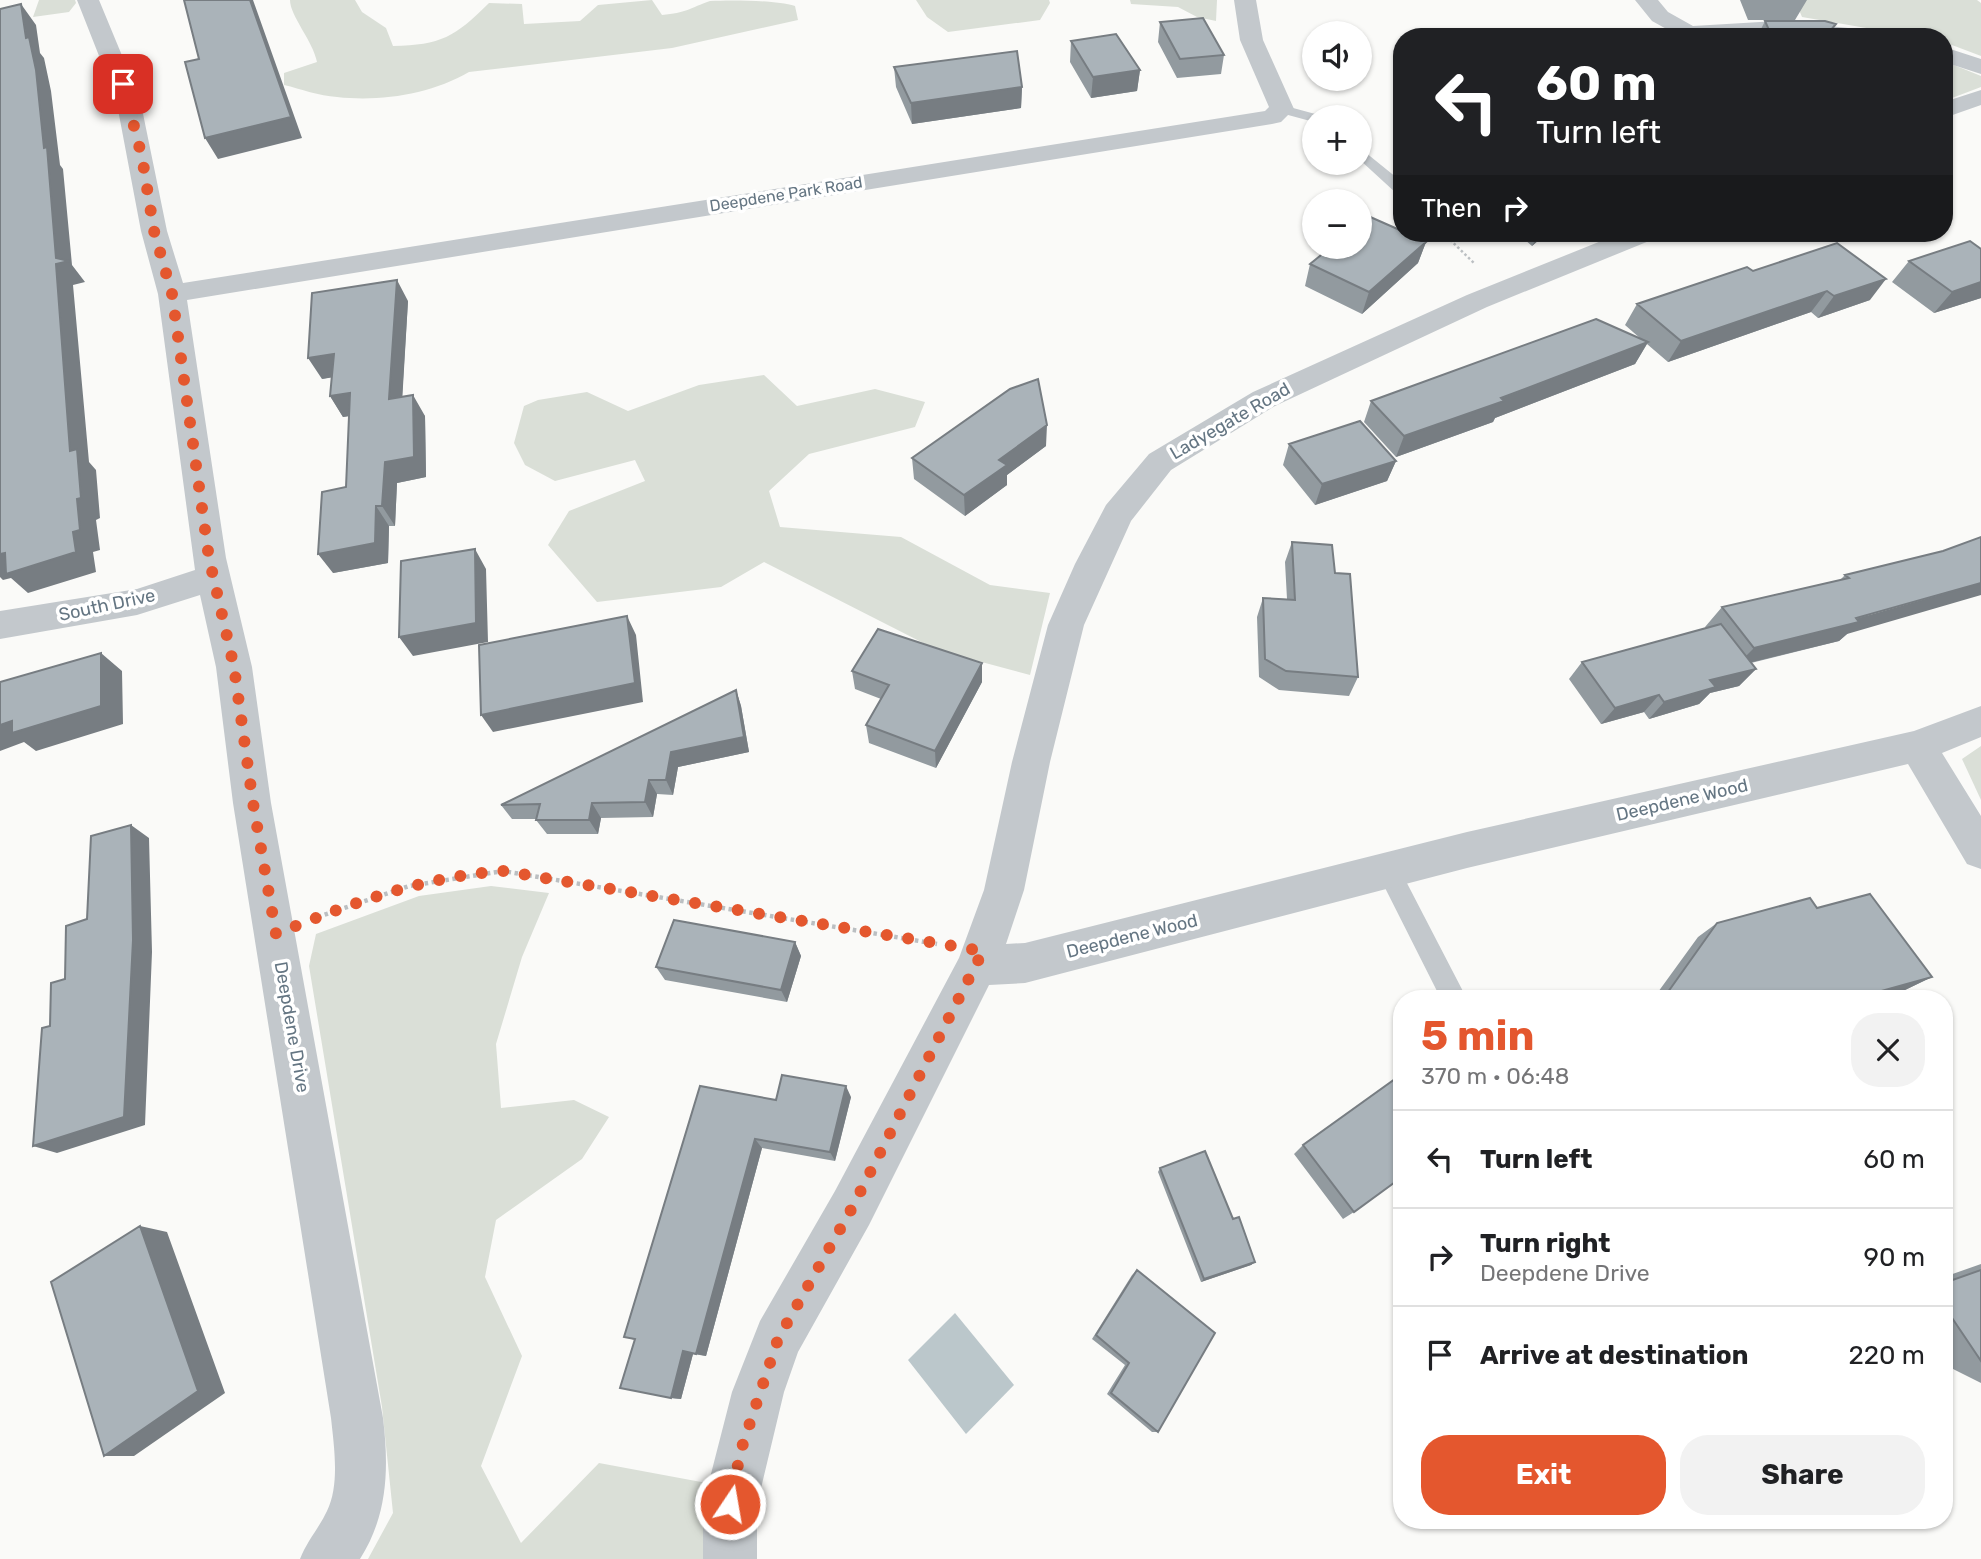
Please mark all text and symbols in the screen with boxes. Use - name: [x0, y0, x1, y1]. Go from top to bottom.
- map controls: [1302, 21, 1372, 259]
- button: sound: [1302, 21, 1372, 91]
- pin: [93, 54, 153, 114]
- text: 60 m: [1536, 54, 1657, 112]
- icon: left: [1421, 56, 1512, 147]
- icon: arrive: [104, 65, 142, 103]
- button: +: [1302, 105, 1372, 175]
- text: Turn left: [1536, 113, 1661, 151]
- street label: Deepdene Park Road: [708, 173, 864, 215]
- button: −: [1302, 189, 1372, 259]
- icon: right: [1496, 189, 1534, 227]
- text: Then: [1421, 193, 1482, 224]
- street label: Ladyegate Road: [1166, 378, 1294, 464]
- street label: South Drive: [57, 584, 157, 626]
- street label: Deepdene Wood: [1614, 774, 1750, 826]
- street label: Deepdene Wood: [1064, 909, 1200, 963]
- street label: Deepdene Drive: [270, 960, 314, 1094]
- text: 5 min: [1421, 1011, 1535, 1061]
- button: close: [1851, 1013, 1925, 1087]
- text: 370 m · 06:48: [1421, 1062, 1569, 1090]
- icon: left: [1421, 1140, 1459, 1178]
- text: Turn left: [1480, 1144, 1592, 1175]
- text: 60 m: [1863, 1144, 1925, 1175]
- text: Turn right: [1480, 1228, 1610, 1259]
- icon: right: [1421, 1238, 1459, 1276]
- text: 90 m: [1864, 1242, 1925, 1273]
- text: Deepdene Drive: [1480, 1259, 1650, 1287]
- icon: arrive: [1421, 1336, 1459, 1374]
- text: Arrive at destination: [1480, 1340, 1748, 1371]
- text: 220 m: [1848, 1340, 1925, 1371]
- button: Exit: [1421, 1435, 1666, 1515]
- button: Share: [1680, 1435, 1925, 1515]
- position arrow: [693, 1467, 767, 1541]

